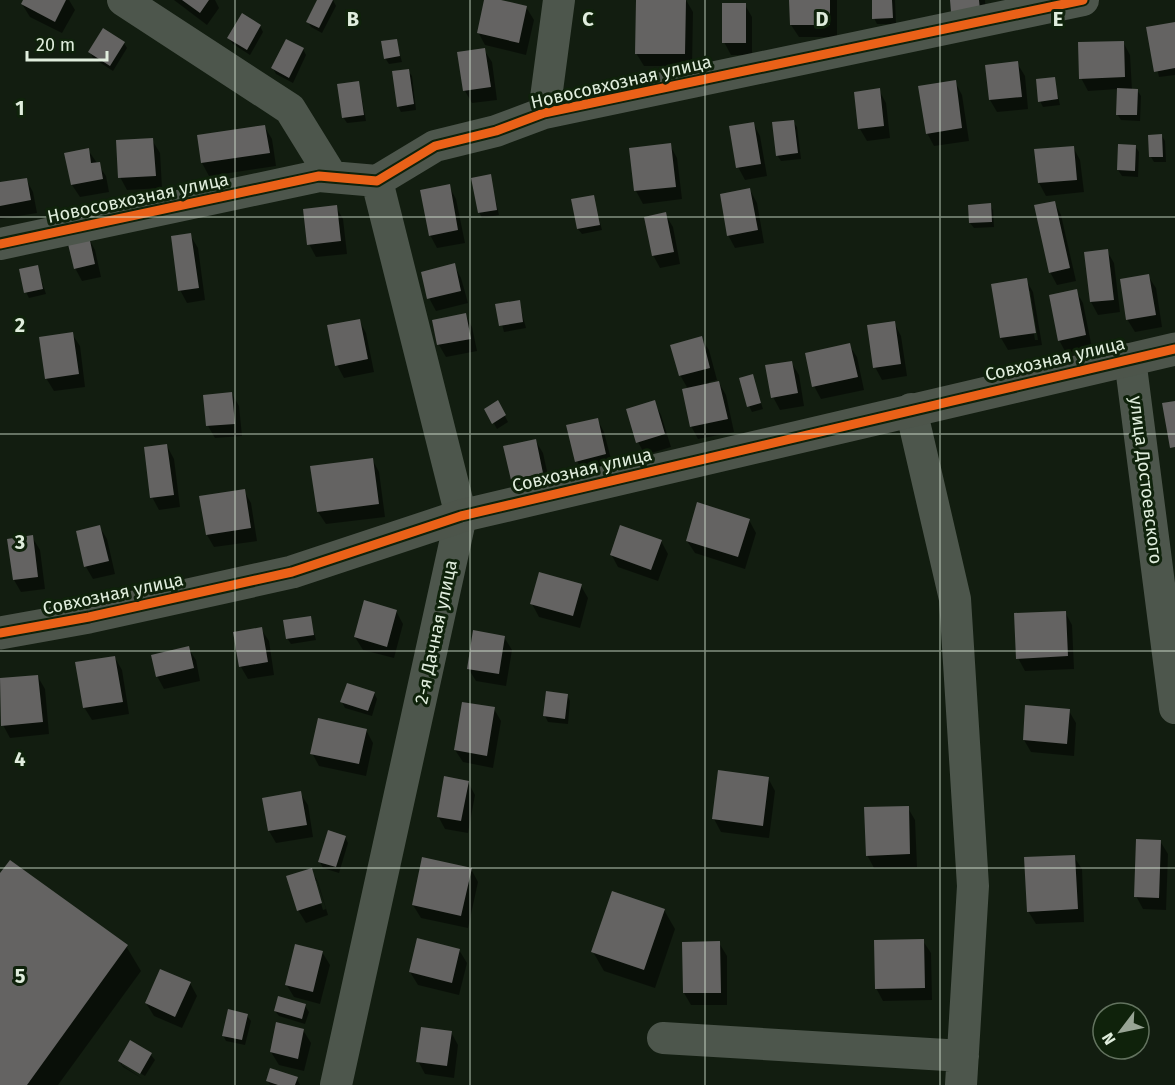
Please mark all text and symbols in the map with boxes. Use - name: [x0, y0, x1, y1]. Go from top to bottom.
- text: B: [347, 7, 359, 31]
- text: C: [582, 7, 594, 31]
- text: D: [815, 7, 829, 31]
- text: E: [1053, 7, 1063, 31]
- scale bar: [27, 24, 106, 62]
- text: 20 m: [36, 34, 75, 56]
- street label: Новосовхозная улица: [528, 50, 714, 114]
- text: 1: [15, 96, 25, 120]
- street label: Новосовхозная улица: [45, 168, 231, 228]
- text: 2: [15, 313, 25, 337]
- street label: Совхозная улица: [983, 332, 1127, 386]
- street label: улица Достоевского: [1125, 395, 1167, 565]
- street label: Совхозная улица: [510, 443, 654, 497]
- text: 3: [14, 530, 25, 554]
- street label: 2-я Дачная улица: [410, 558, 462, 706]
- street label: Совхозная улица: [41, 568, 185, 620]
- text: 4: [14, 747, 26, 771]
- text: 5: [15, 964, 26, 988]
- north arrow: [1091, 1001, 1151, 1061]
- text: N: [1098, 1029, 1120, 1048]

